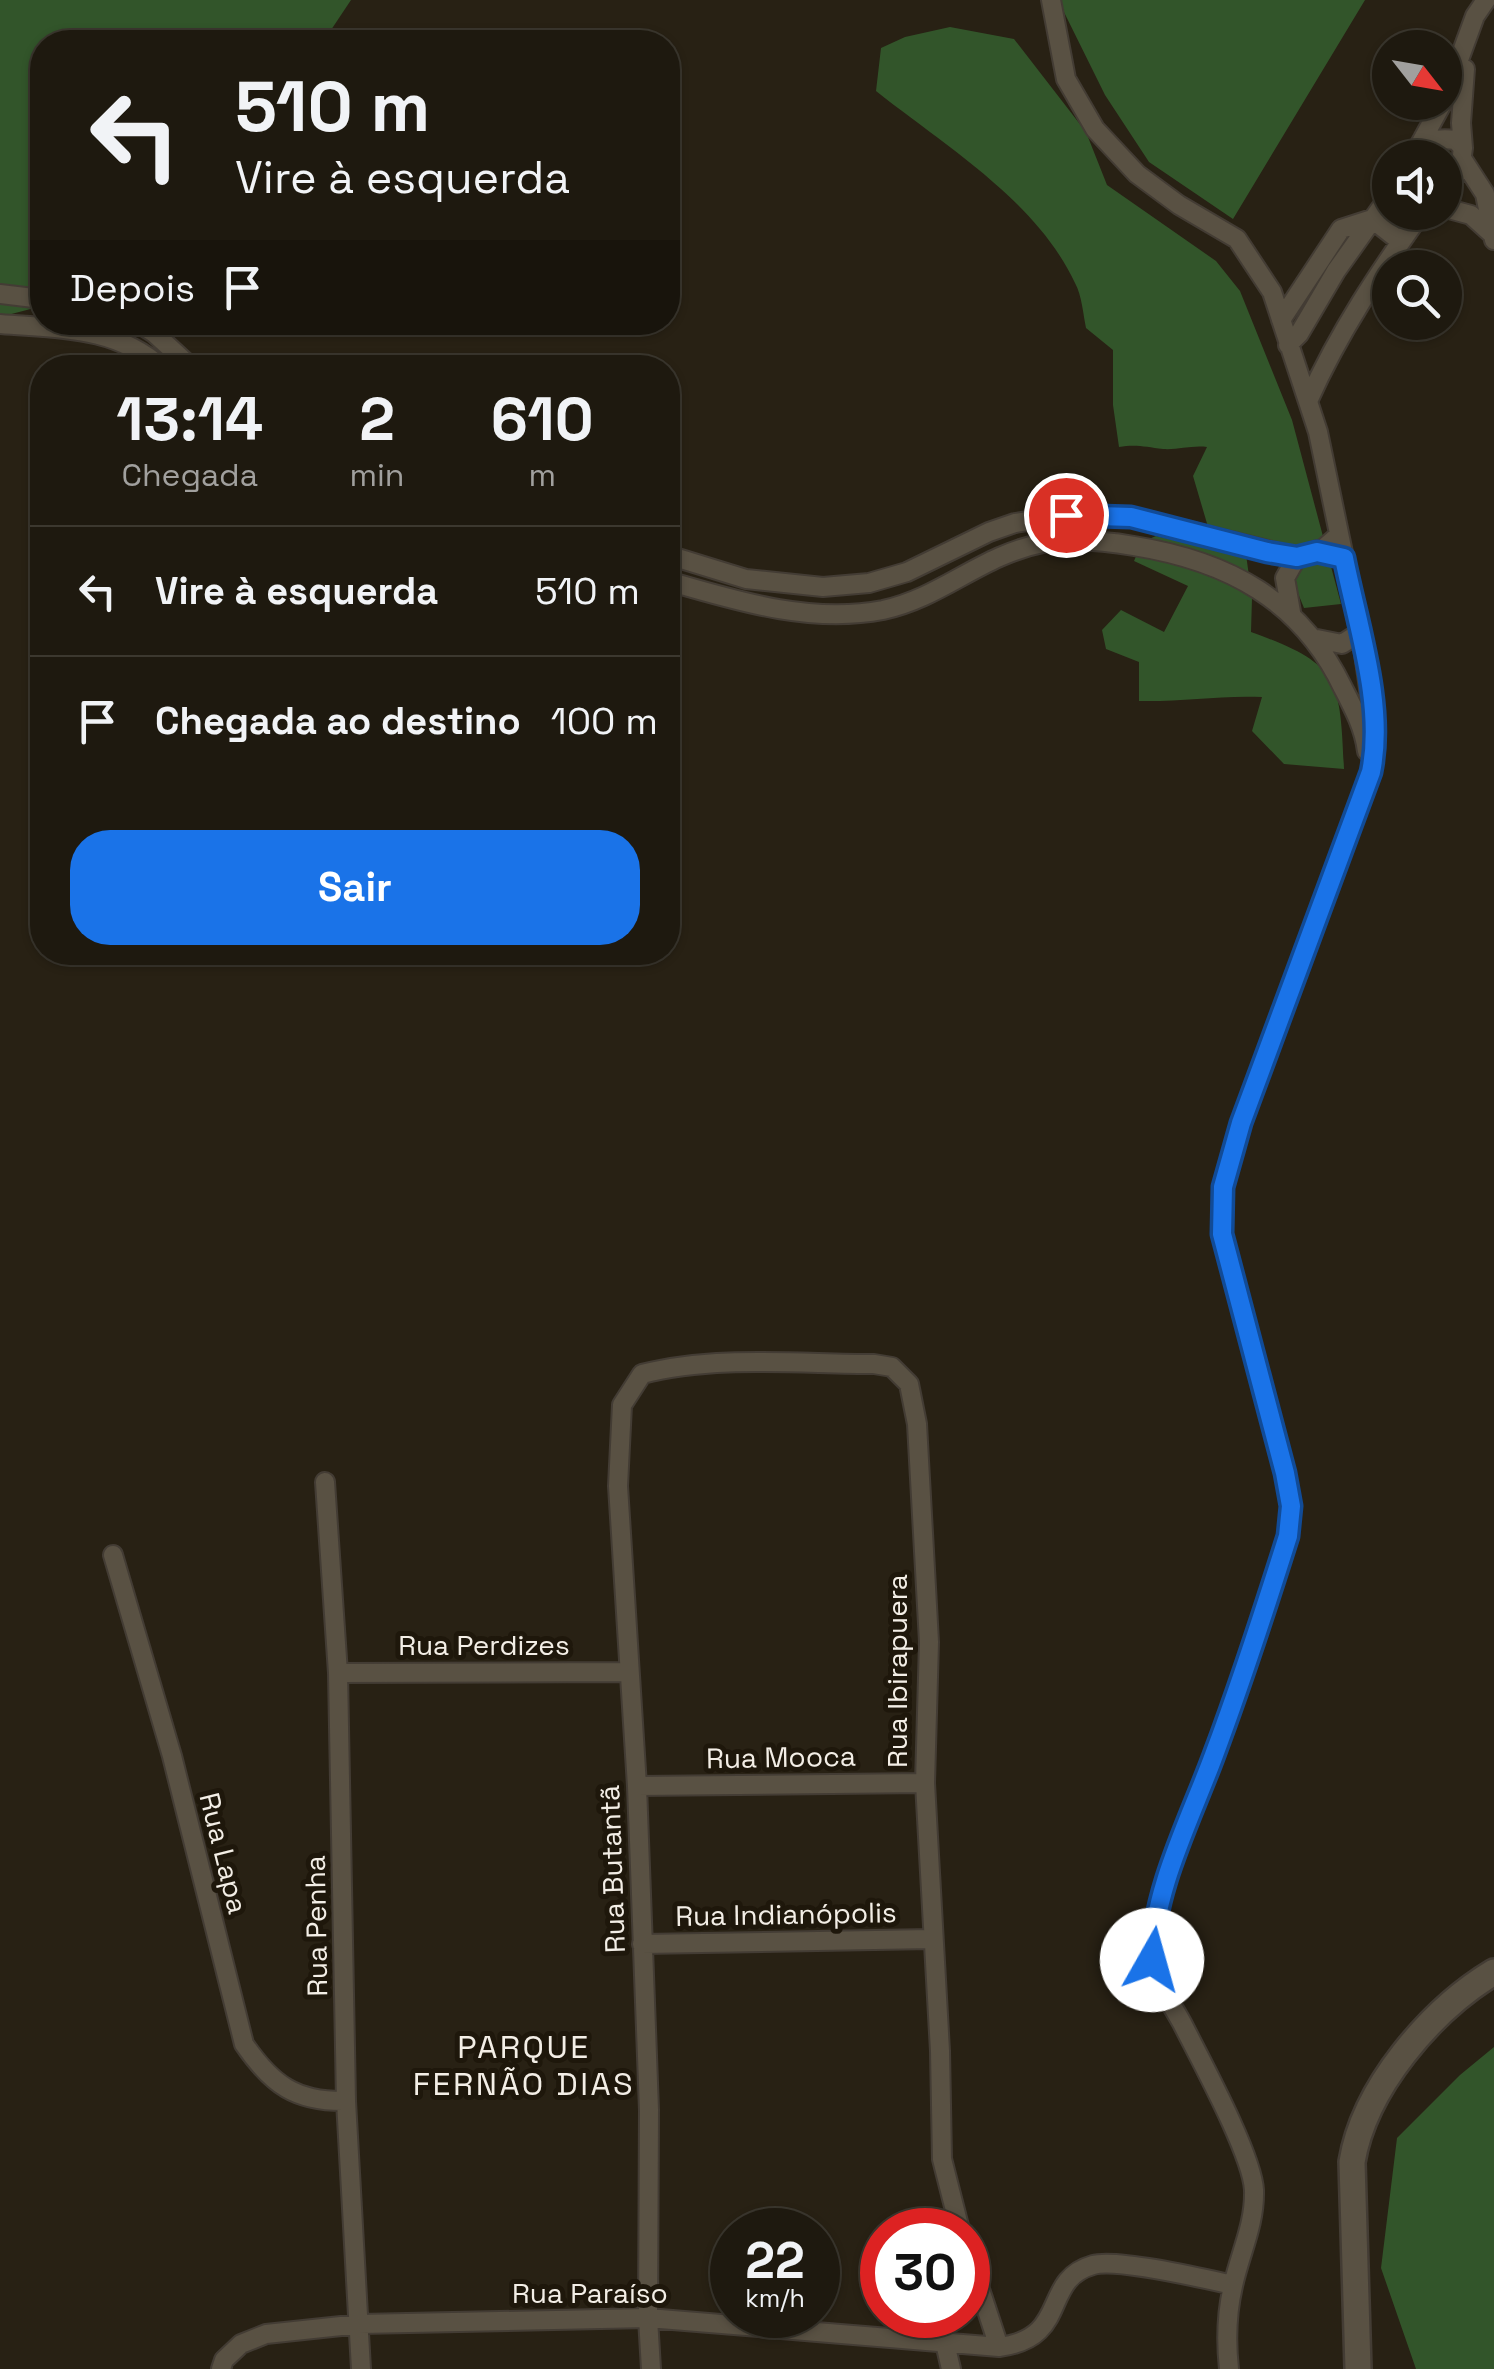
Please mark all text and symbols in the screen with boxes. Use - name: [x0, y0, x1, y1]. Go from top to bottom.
- north arrow: [1372, 30, 1462, 120]
- map controls: [1372, 30, 1462, 340]
- text: 510 m: [235, 62, 430, 151]
- icon: left: [70, 70, 200, 200]
- button: sound: [1372, 140, 1462, 230]
- text: Vire à esquerda: [235, 149, 570, 206]
- button: search: [1372, 250, 1462, 340]
- icon: arrive: [215, 260, 270, 315]
- text: Depois: [70, 264, 195, 312]
- text: 13:14: [116, 381, 263, 458]
- text: 2: [359, 381, 395, 458]
- text: 610: [491, 381, 594, 458]
- text: Chegada: [121, 455, 258, 495]
- text: min: [349, 455, 404, 495]
- text: m: [528, 455, 556, 495]
- pin: [1024, 473, 1109, 558]
- icon: arrive: [1039, 488, 1094, 543]
- icon: left: [70, 564, 125, 619]
- text: Vire à esquerda: [155, 567, 438, 615]
- text: 510 m: [535, 567, 640, 615]
- icon: arrive: [70, 694, 125, 749]
- text: Chegada ao destino: [155, 697, 521, 745]
- text: 100 m: [551, 697, 658, 745]
- button: Sair: [70, 830, 640, 945]
- street label: Rua Ibirapuera: [879, 1574, 915, 1768]
- street label: Rua Perdizes: [398, 1627, 570, 1663]
- street label: Rua Mooca: [706, 1738, 856, 1776]
- street label: Rua Butantã: [591, 1784, 633, 1954]
- street label: Rua Lapa: [192, 1789, 256, 1917]
- street label: Rua Penha: [297, 1855, 335, 1997]
- street label: Rua Indianópolis: [675, 1894, 897, 1934]
- position arrow: [1100, 1908, 1204, 2012]
- district label: PARQUE FERNÃO DIAS: [413, 2027, 635, 2104]
- speed limit sign: 30: [860, 2208, 990, 2338]
- text: 22: [745, 2229, 805, 2293]
- street label: Rua Paraíso: [512, 2275, 668, 2311]
- text: km/h: [745, 2282, 805, 2314]

